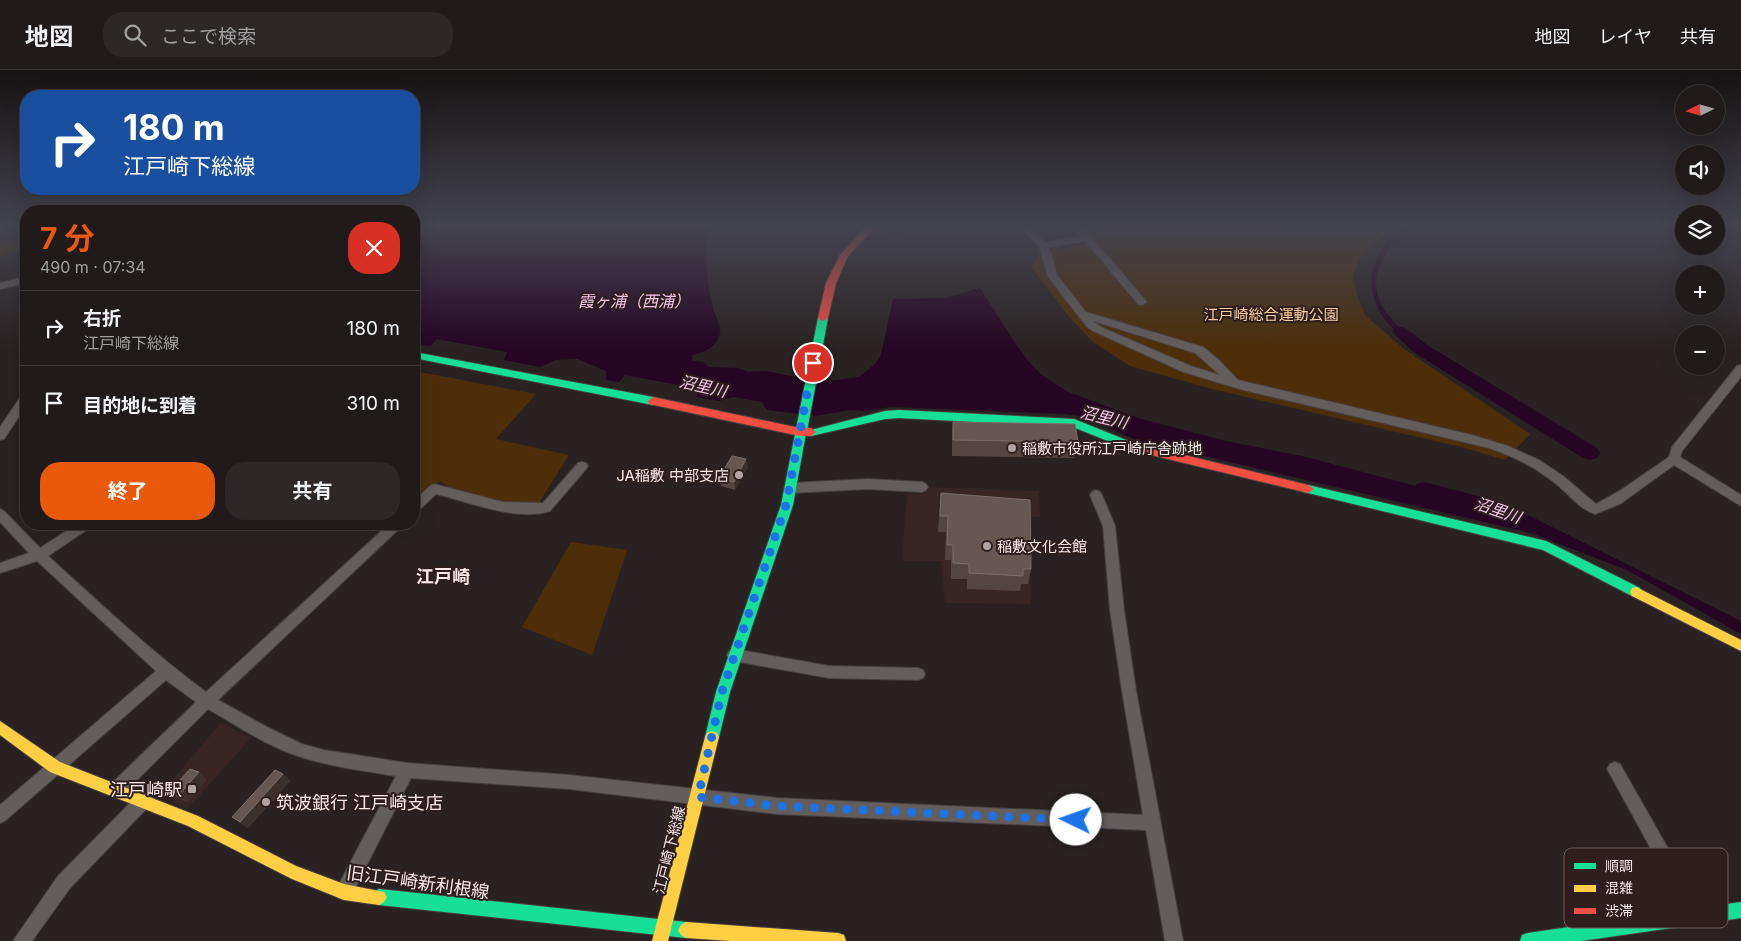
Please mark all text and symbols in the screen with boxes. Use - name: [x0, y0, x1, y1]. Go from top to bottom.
- search box: [103, 12, 453, 57]
- icon: search: [121, 21, 149, 49]
- text: 地図: [25, 22, 73, 51]
- text: ここで検索: [161, 25, 256, 48]
- text: 地図: [1535, 26, 1571, 47]
- text: レイヤ: [1599, 26, 1652, 47]
- text: 共有: [1680, 26, 1716, 47]
- north arrow: [1675, 85, 1725, 135]
- map controls: [1675, 85, 1725, 375]
- text: 180 m: [123, 106, 225, 148]
- icon: right: [40, 110, 105, 175]
- button: sound: [1675, 145, 1725, 195]
- text: 江戸崎下総線: [123, 153, 255, 179]
- button: layers: [1675, 205, 1725, 255]
- text: 7 分: [40, 220, 95, 256]
- button: close: [348, 222, 400, 274]
- text: 490 m · 07:34: [40, 257, 146, 277]
- button: +: [1675, 265, 1725, 315]
- water label: 霞ヶ浦（西浦）: [578, 291, 690, 311]
- park label: 江戸崎総合運動公園: [1203, 305, 1339, 324]
- text: 右折: [83, 307, 121, 330]
- icon: right: [40, 314, 68, 342]
- text: 180 m: [347, 317, 400, 340]
- button: −: [1675, 325, 1725, 375]
- text: 江戸崎下総線: [83, 333, 179, 353]
- pin: [792, 342, 834, 384]
- icon: arrive: [799, 349, 827, 377]
- water label: 沼里川: [677, 371, 731, 402]
- icon: arrive: [40, 389, 68, 417]
- text: 310 m: [347, 392, 400, 415]
- text: 目的地に到着: [83, 394, 197, 417]
- water label: 沼里川: [1078, 401, 1132, 433]
- place label: 稲敷市役所江戸崎庁舎跡地: [1022, 439, 1202, 458]
- marker: 稲敷市役所江戸崎庁舎跡地: [1006, 442, 1018, 454]
- button: 終了: [40, 462, 215, 520]
- button: 共有: [225, 462, 400, 520]
- place label: JA稲敷 中部支店: [616, 466, 729, 485]
- marker: JA稲敷 中部支店: [733, 469, 745, 481]
- water label: 沼里川: [1472, 493, 1526, 528]
- place label: 稲敷文化会館: [997, 537, 1087, 556]
- marker: 稲敷文化会館: [981, 540, 993, 552]
- district label: 江戸崎: [416, 566, 470, 587]
- place label: 江戸崎駅: [110, 779, 182, 800]
- marker: 江戸崎駅: [186, 783, 198, 795]
- place label: 筑波銀行 江戸崎支店: [276, 792, 443, 813]
- position arrow: [1049, 793, 1101, 845]
- marker: 筑波銀行 江戸崎支店: [260, 796, 272, 808]
- street label: 江戸崎下総線: [649, 804, 689, 896]
- legend: [1564, 848, 1728, 928]
- text: 順調: [1605, 857, 1633, 874]
- street label: 旧江戸崎新利根線: [345, 862, 491, 902]
- text: 混雑: [1605, 879, 1633, 896]
- text: 渋滞: [1605, 902, 1633, 919]

